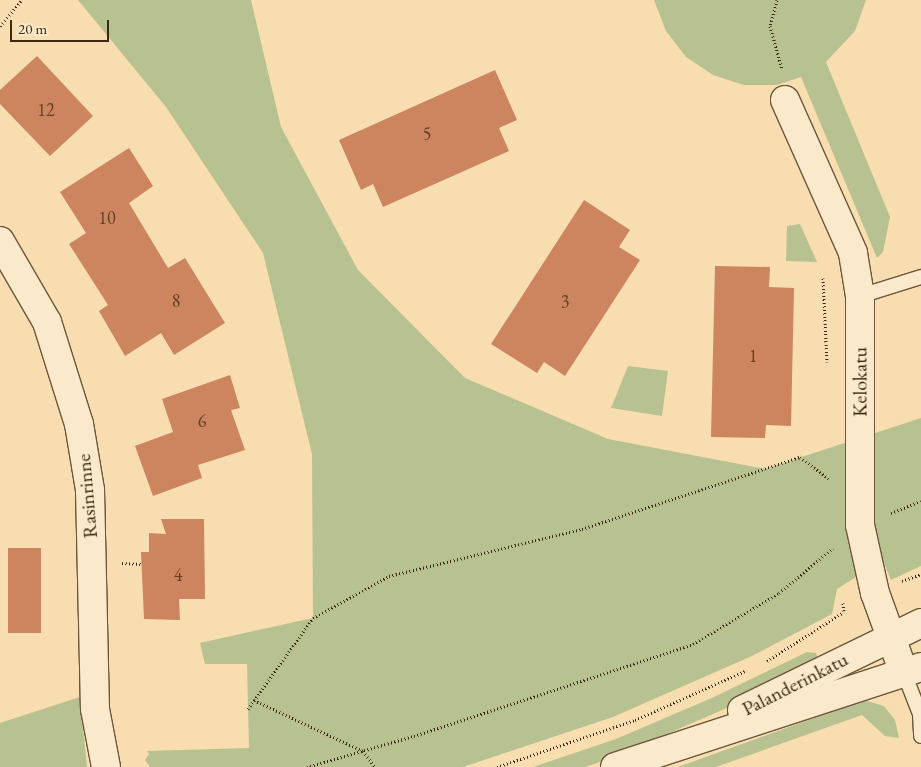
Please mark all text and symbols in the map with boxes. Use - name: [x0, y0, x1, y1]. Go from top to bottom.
- scale bar: [12, 10, 111, 42]
- text: 20 m: [18, 19, 47, 38]
- house number: 12: [37, 99, 55, 121]
- house number: 5: [423, 123, 431, 145]
- house number: 10: [98, 207, 116, 229]
- house number: 8: [172, 290, 180, 312]
- house number: 3: [561, 291, 569, 313]
- house number: 1: [749, 345, 757, 367]
- street label: Kelokatu: [848, 347, 872, 417]
- house number: 6: [198, 410, 206, 432]
- street label: Rasinrinne: [71, 453, 103, 539]
- house number: 4: [174, 564, 182, 586]
- street label: Palanderinkatu: [738, 647, 852, 721]

